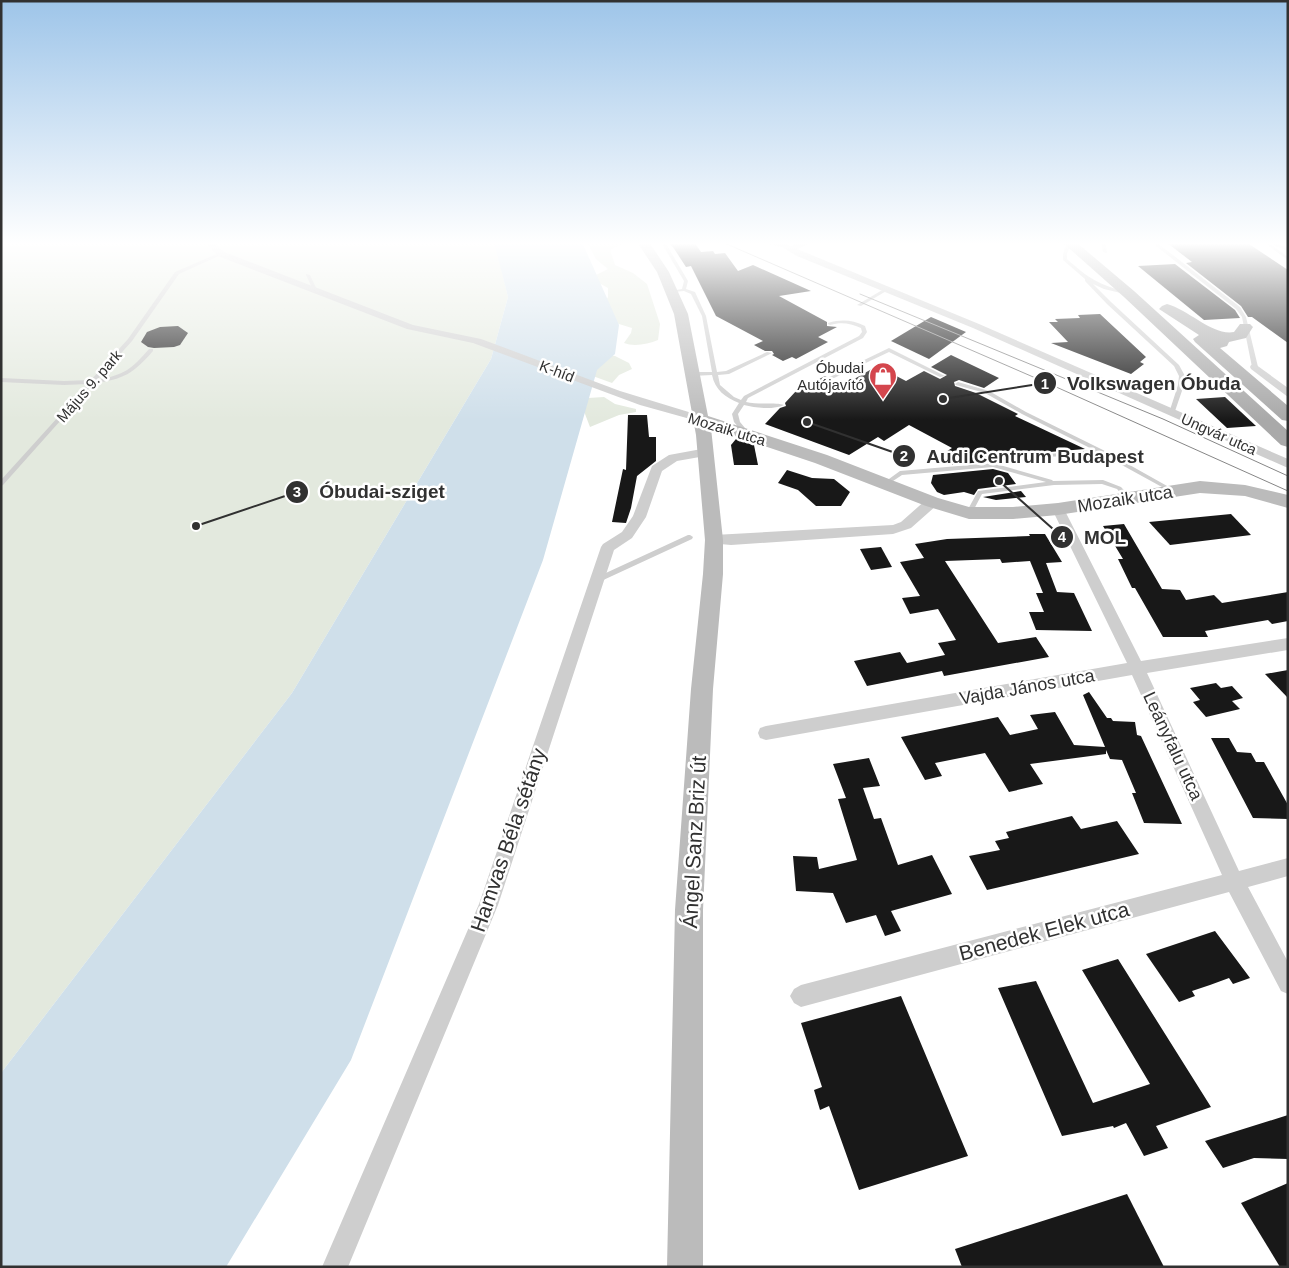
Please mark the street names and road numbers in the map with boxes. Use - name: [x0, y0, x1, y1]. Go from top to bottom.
- street label: Május 9. park: [53, 346, 125, 426]
- street label: K-híd: [537, 357, 577, 385]
- street label: Mozaik utca: [686, 409, 768, 449]
- street label: Ungvár utca: [1179, 410, 1260, 458]
- street label: Mozaik utca: [1076, 481, 1175, 516]
- street label: Vajda János utca: [958, 665, 1097, 709]
- street label: Leányfalu utca: [1139, 689, 1207, 804]
- street label: Hamvas Béla sétány: [466, 745, 550, 935]
- street label: Ángel Sanz Briz út: [678, 755, 710, 929]
- street label: Benedek Elek utca: [956, 897, 1132, 965]

